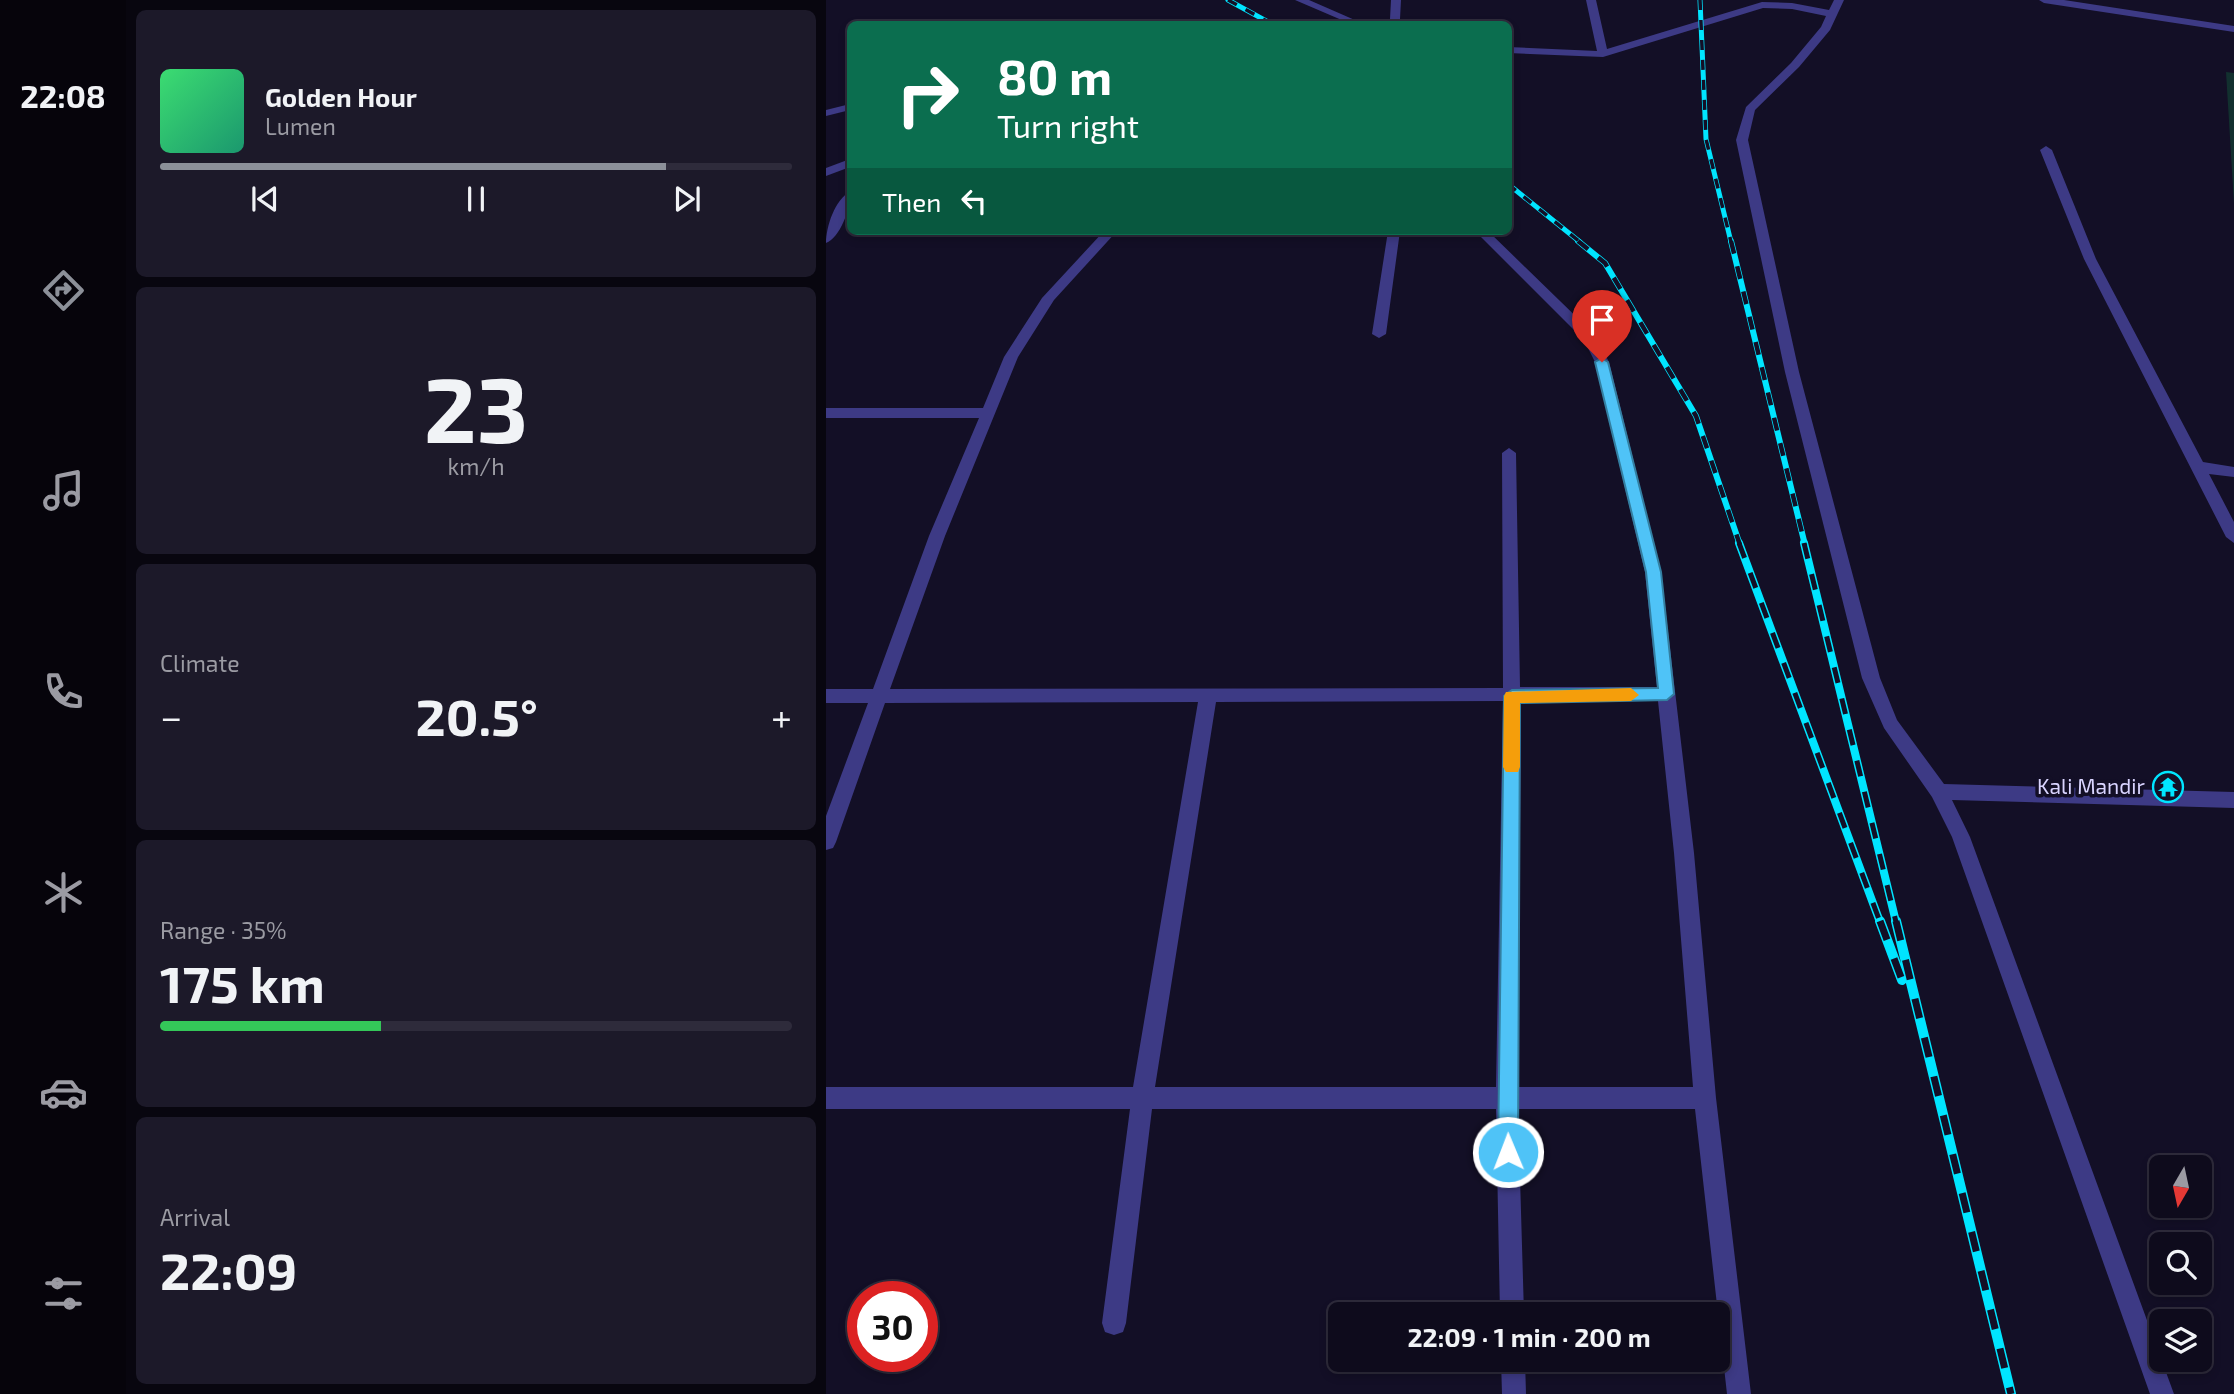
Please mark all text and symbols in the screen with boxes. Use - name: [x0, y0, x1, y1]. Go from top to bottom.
- text: 80 m: [997, 46, 1112, 105]
- icon: right: [882, 49, 973, 140]
- text: 22:08: [20, 76, 106, 114]
- text: Golden Hour: [265, 81, 417, 112]
- text: Turn right: [997, 106, 1139, 144]
- text: Lumen: [265, 112, 336, 140]
- icon: previous: [246, 180, 284, 218]
- icon: pause: [457, 180, 495, 218]
- icon: next: [668, 180, 706, 218]
- icon: left: [955, 182, 993, 220]
- text: Then: [882, 186, 941, 217]
- icon: directions: [39, 266, 88, 315]
- pin: [1572, 290, 1632, 362]
- icon: arrive: [1583, 301, 1621, 339]
- text: 23: [424, 352, 528, 461]
- text: km/h: [447, 452, 505, 480]
- icon: music: [39, 466, 88, 515]
- text: Climate: [160, 649, 240, 677]
- icon: phone: [39, 667, 88, 716]
- text: 20.5°: [415, 684, 538, 746]
- text: −: [160, 693, 182, 739]
- text: +: [771, 693, 792, 739]
- temple icon: Kali Mandir: [2151, 770, 2185, 804]
- place label: Kali Mandir: [2037, 773, 2146, 798]
- icon: climate: [39, 868, 88, 917]
- text: Range · 35%: [160, 916, 287, 944]
- text: 175 km: [160, 951, 325, 1013]
- icon: car: [39, 1068, 88, 1117]
- position arrow: [1471, 1115, 1545, 1189]
- north arrow: [2149, 1155, 2212, 1218]
- map controls: [2149, 1155, 2212, 1372]
- text: Arrival: [160, 1203, 230, 1231]
- button: search: [2149, 1232, 2212, 1295]
- text: 22:09: [160, 1238, 297, 1300]
- icon: filters: [39, 1269, 88, 1318]
- speed limit sign: 30: [847, 1281, 938, 1372]
- button: layers: [2149, 1309, 2212, 1372]
- text: 22:09 · 1 min · 200 m: [1407, 1321, 1651, 1352]

